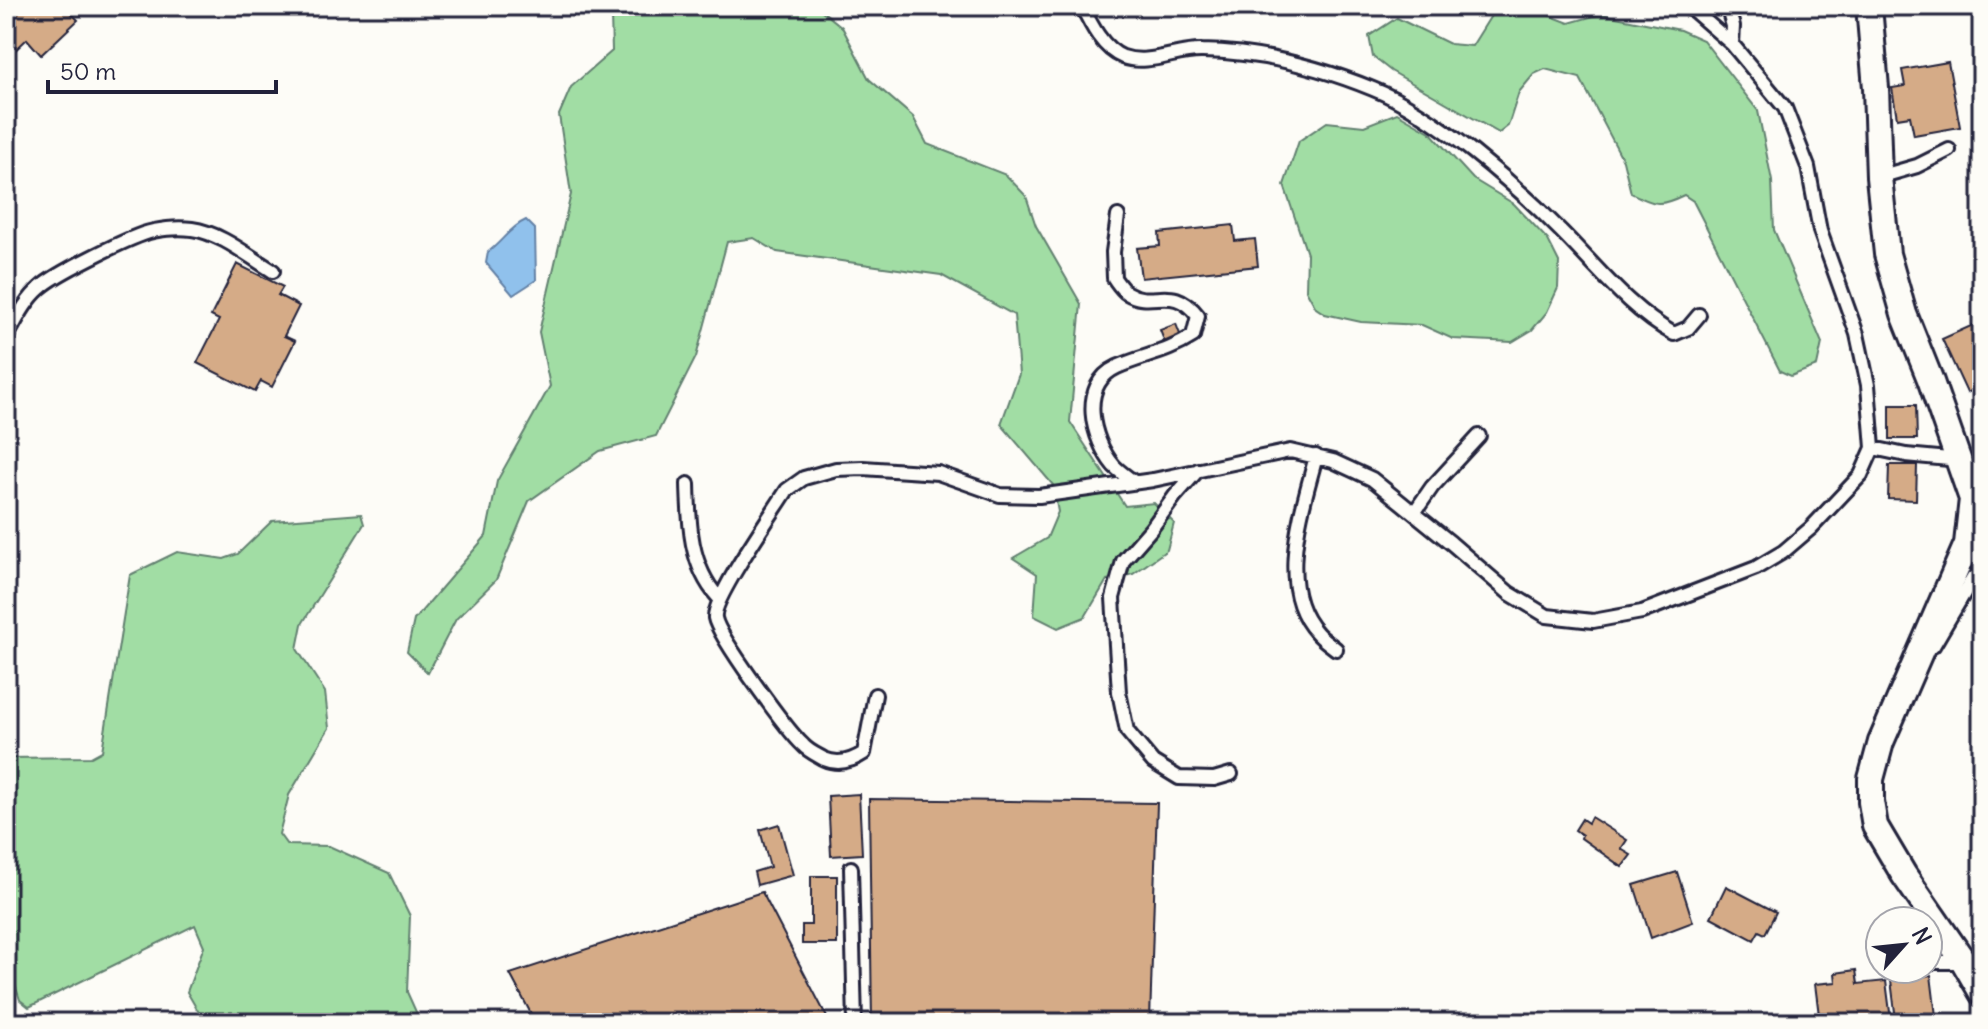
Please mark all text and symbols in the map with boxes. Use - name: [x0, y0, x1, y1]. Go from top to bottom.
- scale bar: [48, 44, 276, 94]
- text: 50 m: [60, 56, 116, 86]
- north arrow: [1864, 905, 1944, 985]
- text: N: [1906, 923, 1938, 949]

